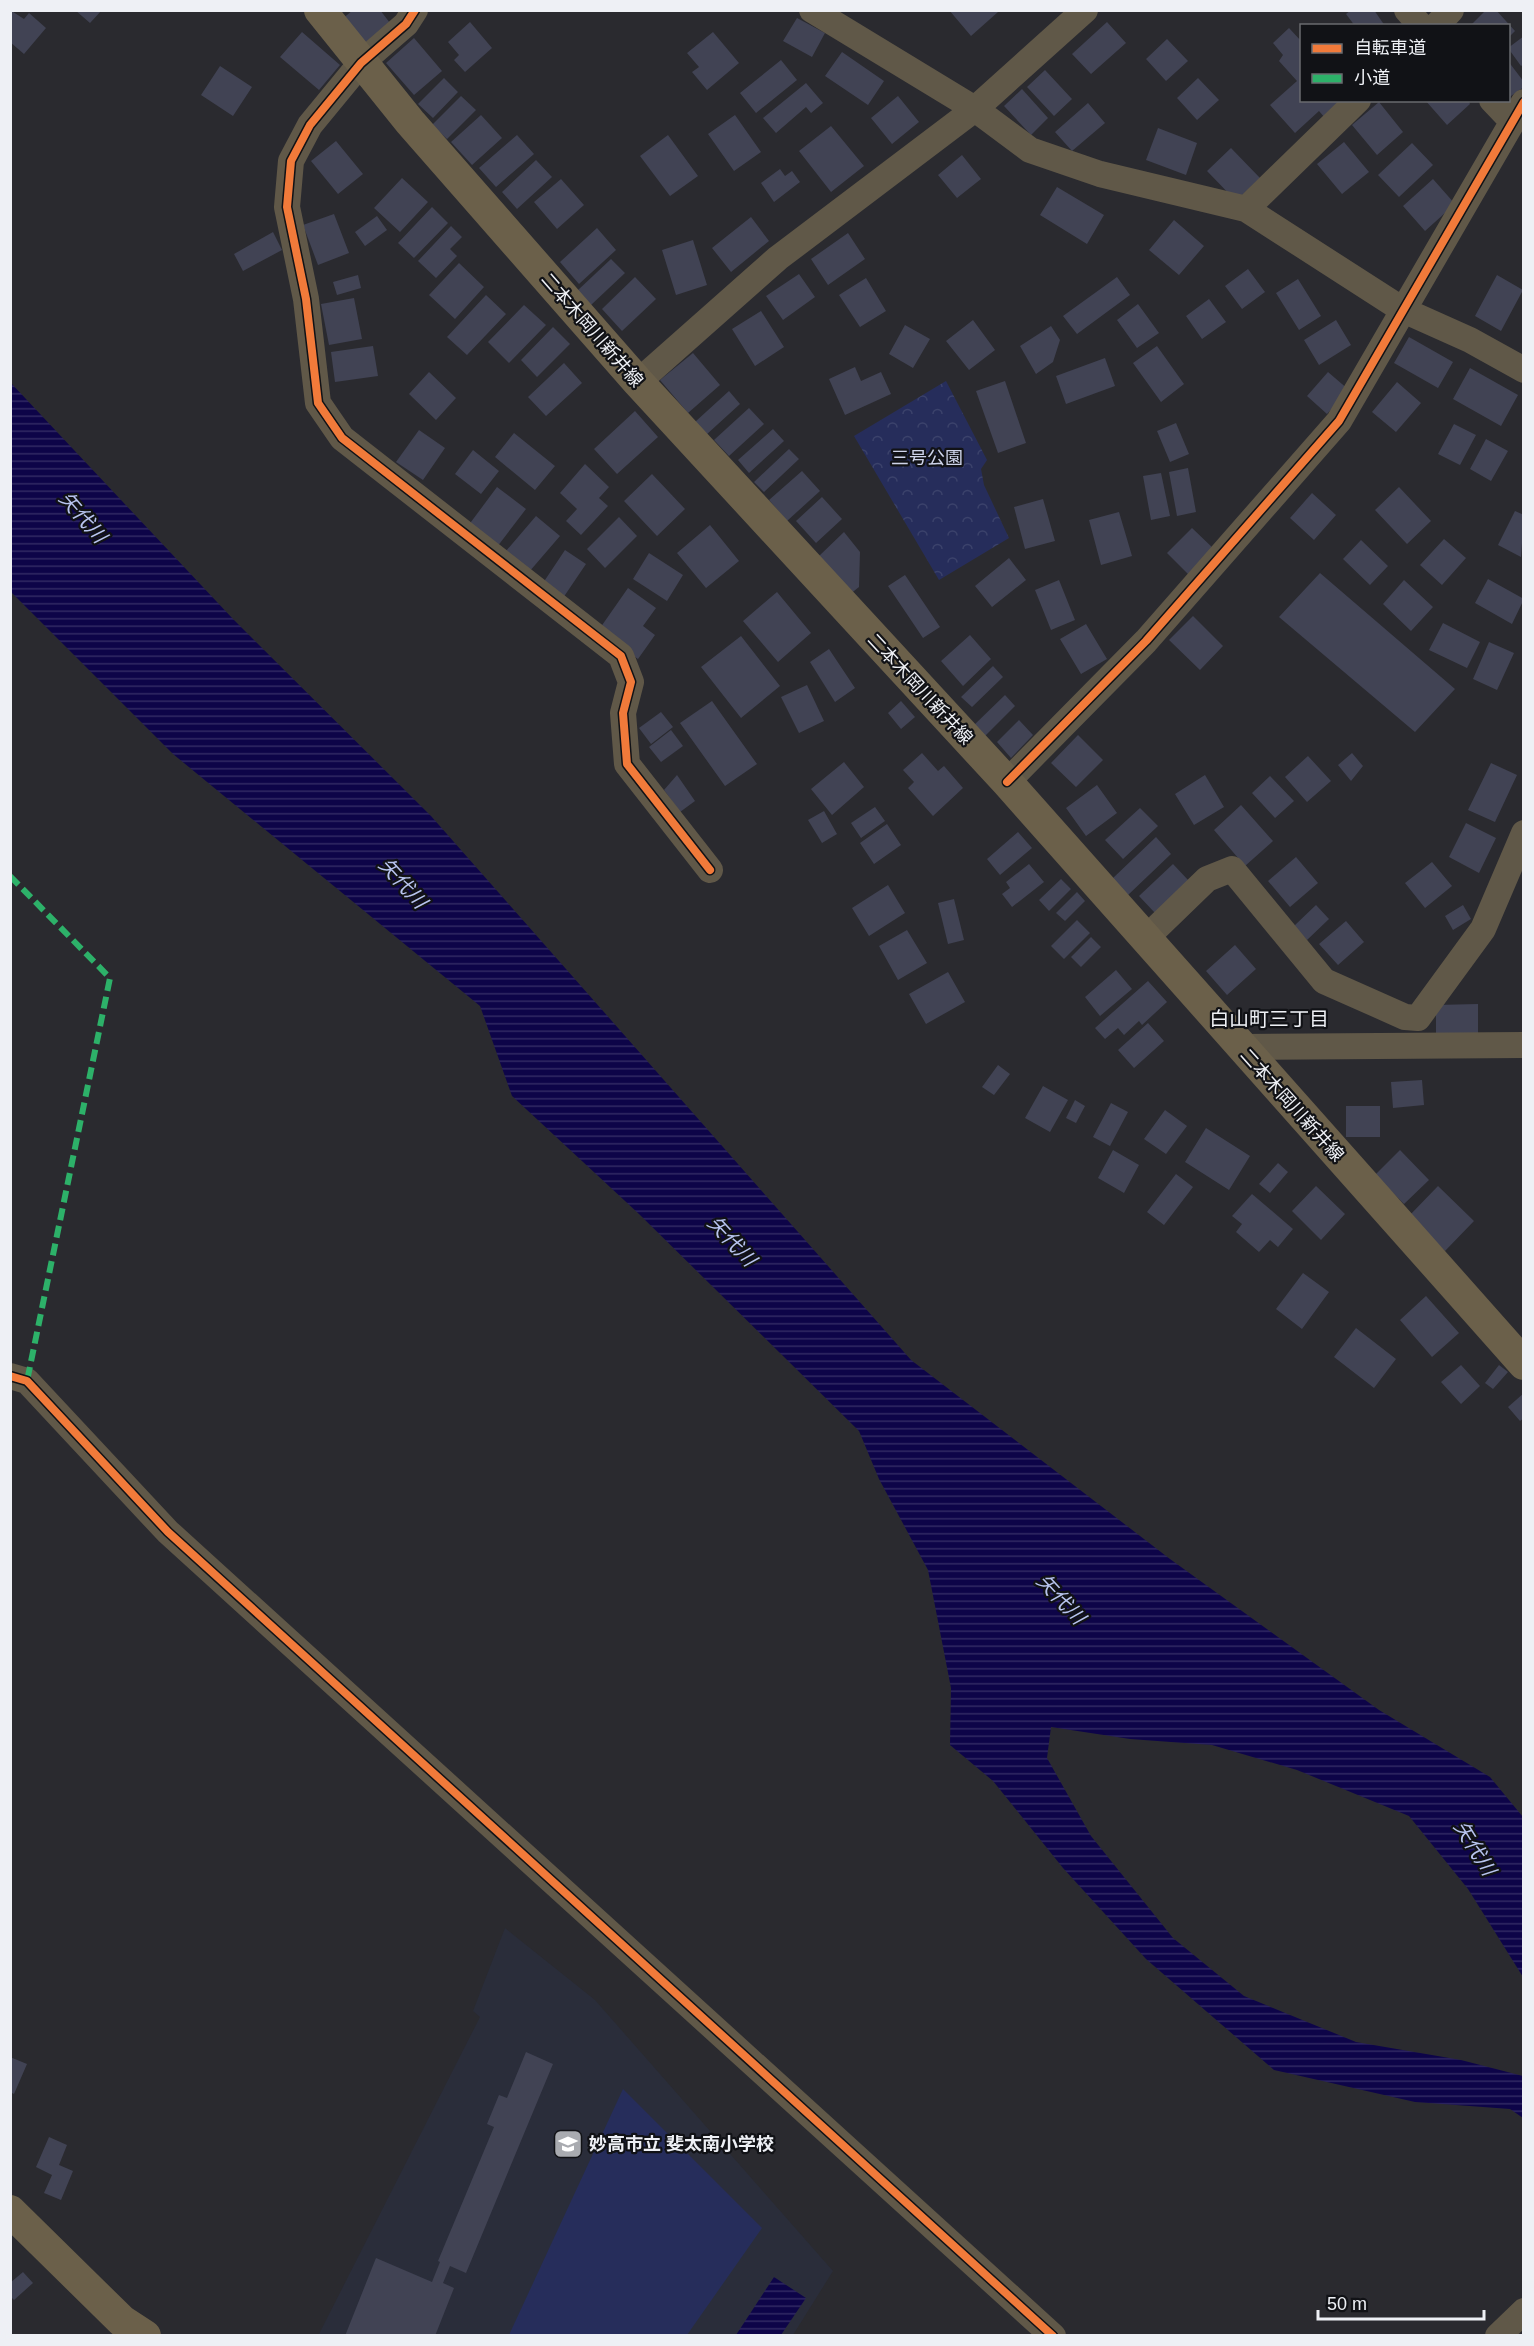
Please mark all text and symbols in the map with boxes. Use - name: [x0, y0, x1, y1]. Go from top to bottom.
- legend: [1300, 24, 1510, 102]
- text: 自転車道: [1354, 38, 1426, 58]
- text: 小道: [1354, 68, 1390, 88]
- street label: 二本木岡川新井線: [537, 269, 647, 391]
- park label: 三号公園: [891, 448, 963, 468]
- water label: 矢代川: [55, 487, 112, 548]
- street label: 二本木岡川新井線: [864, 630, 976, 748]
- water label: 矢代川: [375, 853, 433, 914]
- district label: 白山町三丁目: [1209, 1008, 1329, 1030]
- street label: 二本木岡川新井線: [1236, 1045, 1348, 1165]
- water label: 矢代川: [703, 1212, 762, 1272]
- water label: 矢代川: [1032, 1570, 1091, 1630]
- water label: 矢代川: [1450, 1817, 1501, 1881]
- school or university icon: 妙高市立 斐太南小学校: [552, 2128, 584, 2160]
- place label: 妙高市立 斐太南小学校: [589, 2134, 774, 2154]
- scale bar: [1318, 2283, 1484, 2321]
- text: 50 m: [1327, 2294, 1367, 2314]

